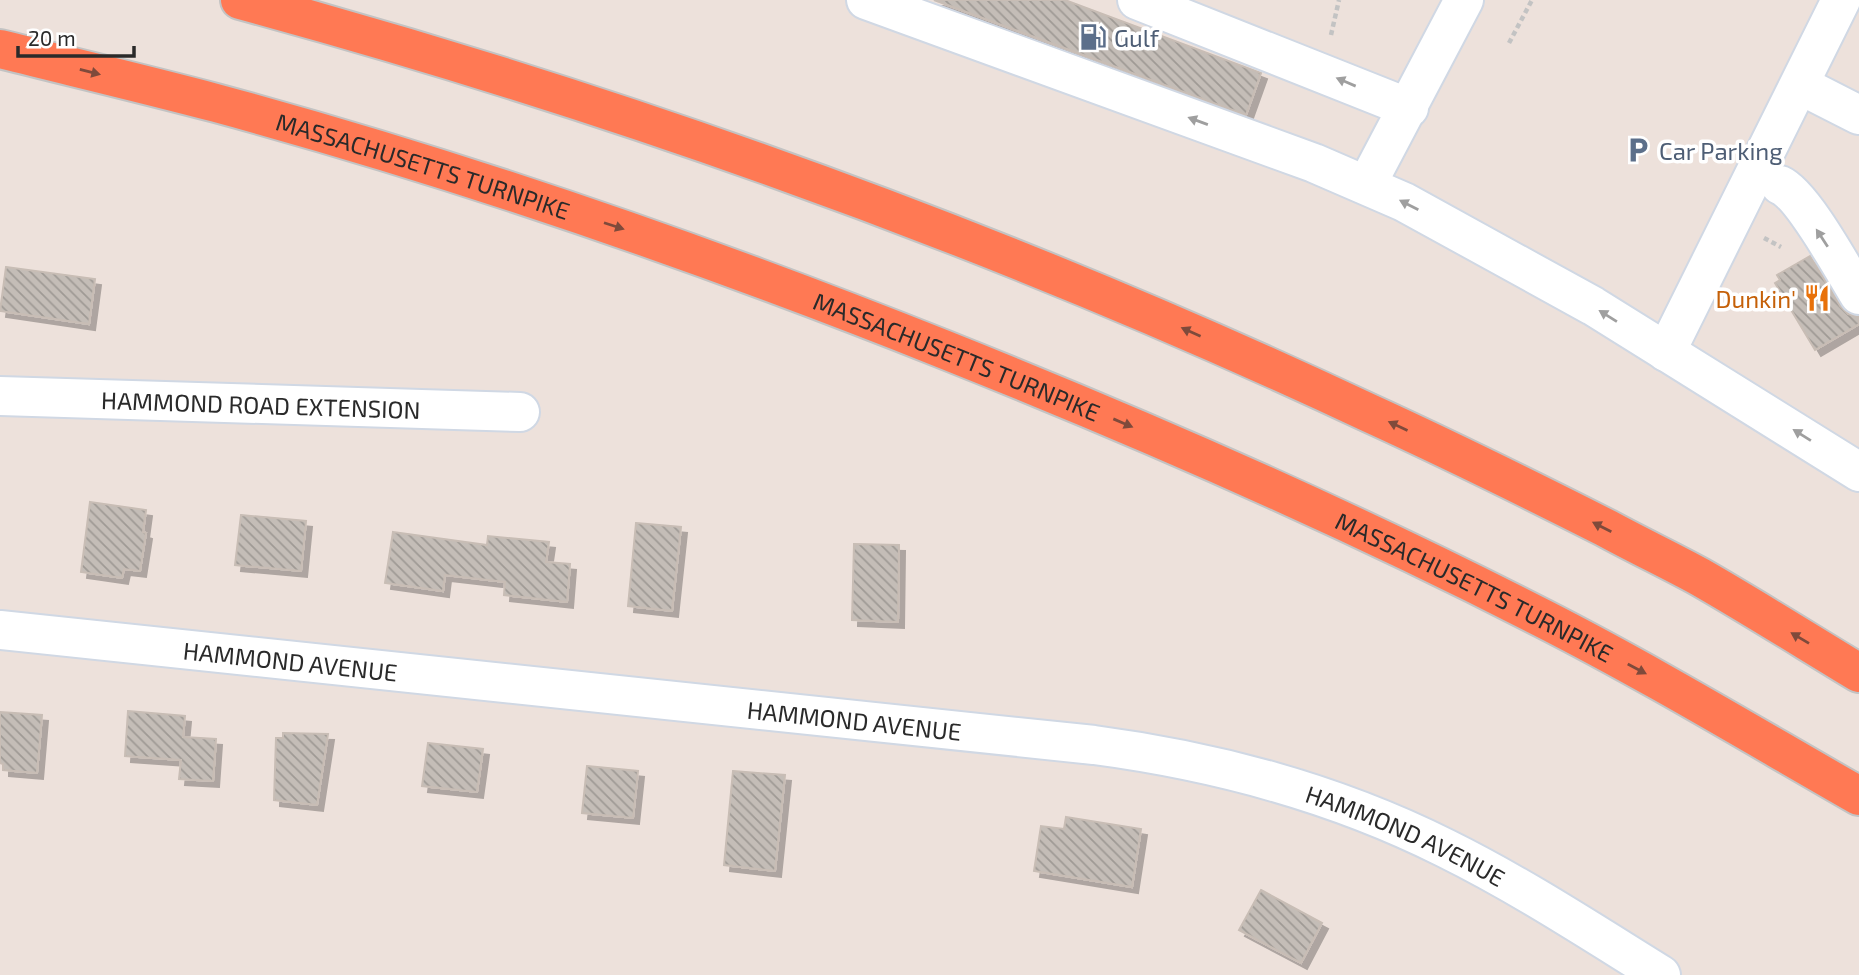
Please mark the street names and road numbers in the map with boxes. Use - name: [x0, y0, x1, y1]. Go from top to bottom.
- street label: MASSACHUSETTS TURNPIKE: [273, 106, 574, 225]
- street label: MASSACHUSETTS TURNPIKE: [810, 285, 1105, 426]
- street label: HAMMOND ROAD EXTENSION: [101, 385, 421, 423]
- street label: MASSACHUSETTS TURNPIKE: [1331, 505, 1619, 667]
- street label: HAMMOND AVENUE: [182, 635, 399, 686]
- street label: HAMMOND AVENUE: [746, 694, 963, 745]
- street label: HAMMOND AVENUE: [1302, 778, 1511, 892]

